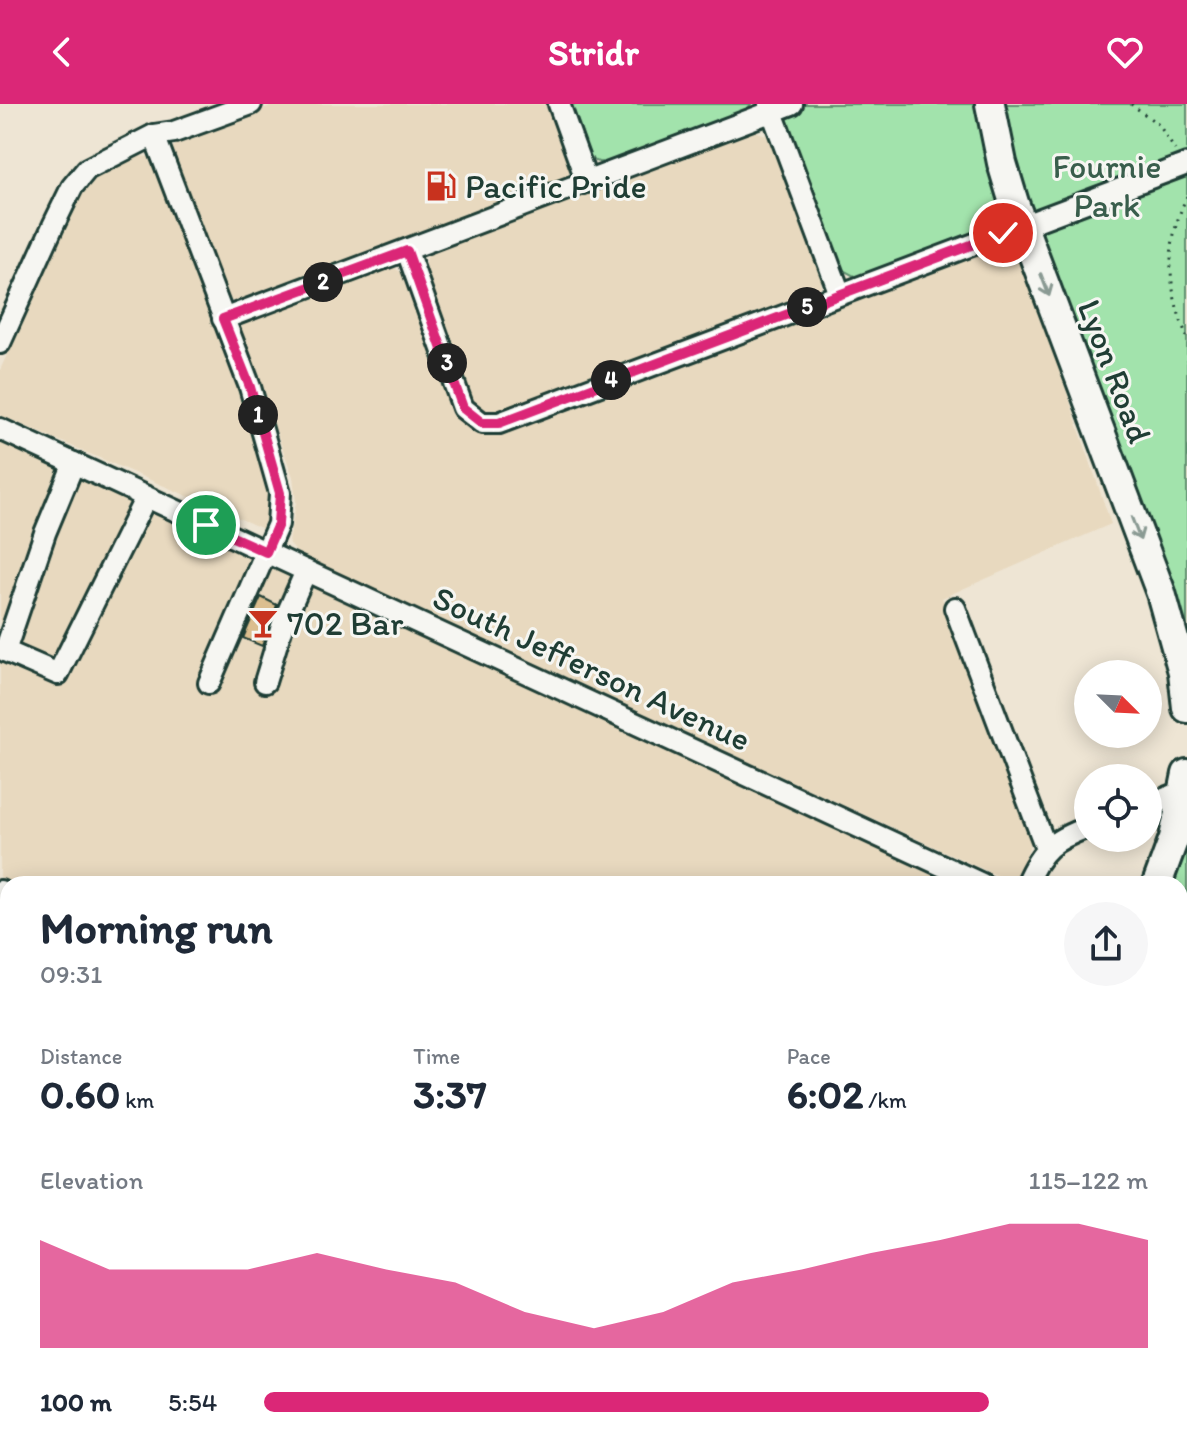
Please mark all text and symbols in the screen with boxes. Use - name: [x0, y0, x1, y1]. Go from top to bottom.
- icon: back: [40, 30, 84, 74]
- icon: heart: [1103, 30, 1147, 74]
- text: Stridr: [548, 31, 639, 74]
- park label: Fournie Park: [1053, 146, 1161, 226]
- place label: Pacific Pride: [465, 166, 647, 207]
- fuel station icon: Pacific Pride: [424, 169, 458, 203]
- pin: [969, 199, 1037, 267]
- icon: check: [981, 211, 1025, 255]
- pin: 2: [303, 262, 343, 302]
- text: 2: [317, 268, 329, 295]
- one-way arrow: [1039, 273, 1053, 297]
- pin: 5: [787, 287, 827, 327]
- text: 5: [801, 293, 813, 320]
- street label: Lyon Road: [1068, 294, 1161, 449]
- pin: 3: [427, 343, 467, 383]
- text: 3: [441, 349, 453, 376]
- pin: 4: [591, 360, 631, 400]
- text: 4: [604, 366, 618, 393]
- pin: 1: [238, 395, 278, 435]
- text: 1: [253, 401, 263, 428]
- pin: [172, 491, 240, 559]
- icon: arrive: [184, 503, 228, 547]
- one-way arrow: [1130, 516, 1145, 541]
- street label: South Jefferson Avenue: [426, 577, 757, 760]
- place label: 702 Bar: [287, 603, 404, 644]
- bar icon: 702 Bar: [246, 606, 280, 640]
- north arrow: [1074, 660, 1162, 748]
- map controls: [1074, 660, 1162, 852]
- button: locate: [1074, 764, 1162, 852]
- text: Morning run: [40, 901, 273, 954]
- button: share: [1064, 902, 1148, 986]
- text: 09:31: [40, 958, 102, 990]
- text: Distance: [40, 1043, 122, 1070]
- text: Time: [413, 1043, 460, 1070]
- text: Pace: [787, 1043, 831, 1070]
- text: 0.60: [40, 1070, 120, 1118]
- text: 3:37: [413, 1070, 487, 1118]
- text: 6:02: [787, 1070, 863, 1118]
- text: km: [120, 1087, 154, 1114]
- text: /km: [863, 1087, 907, 1114]
- text: Elevation: [40, 1164, 143, 1196]
- text: 115–122 m: [1029, 1164, 1148, 1196]
- text: 100 m: [40, 1386, 112, 1418]
- text: 5:54: [168, 1386, 217, 1418]

